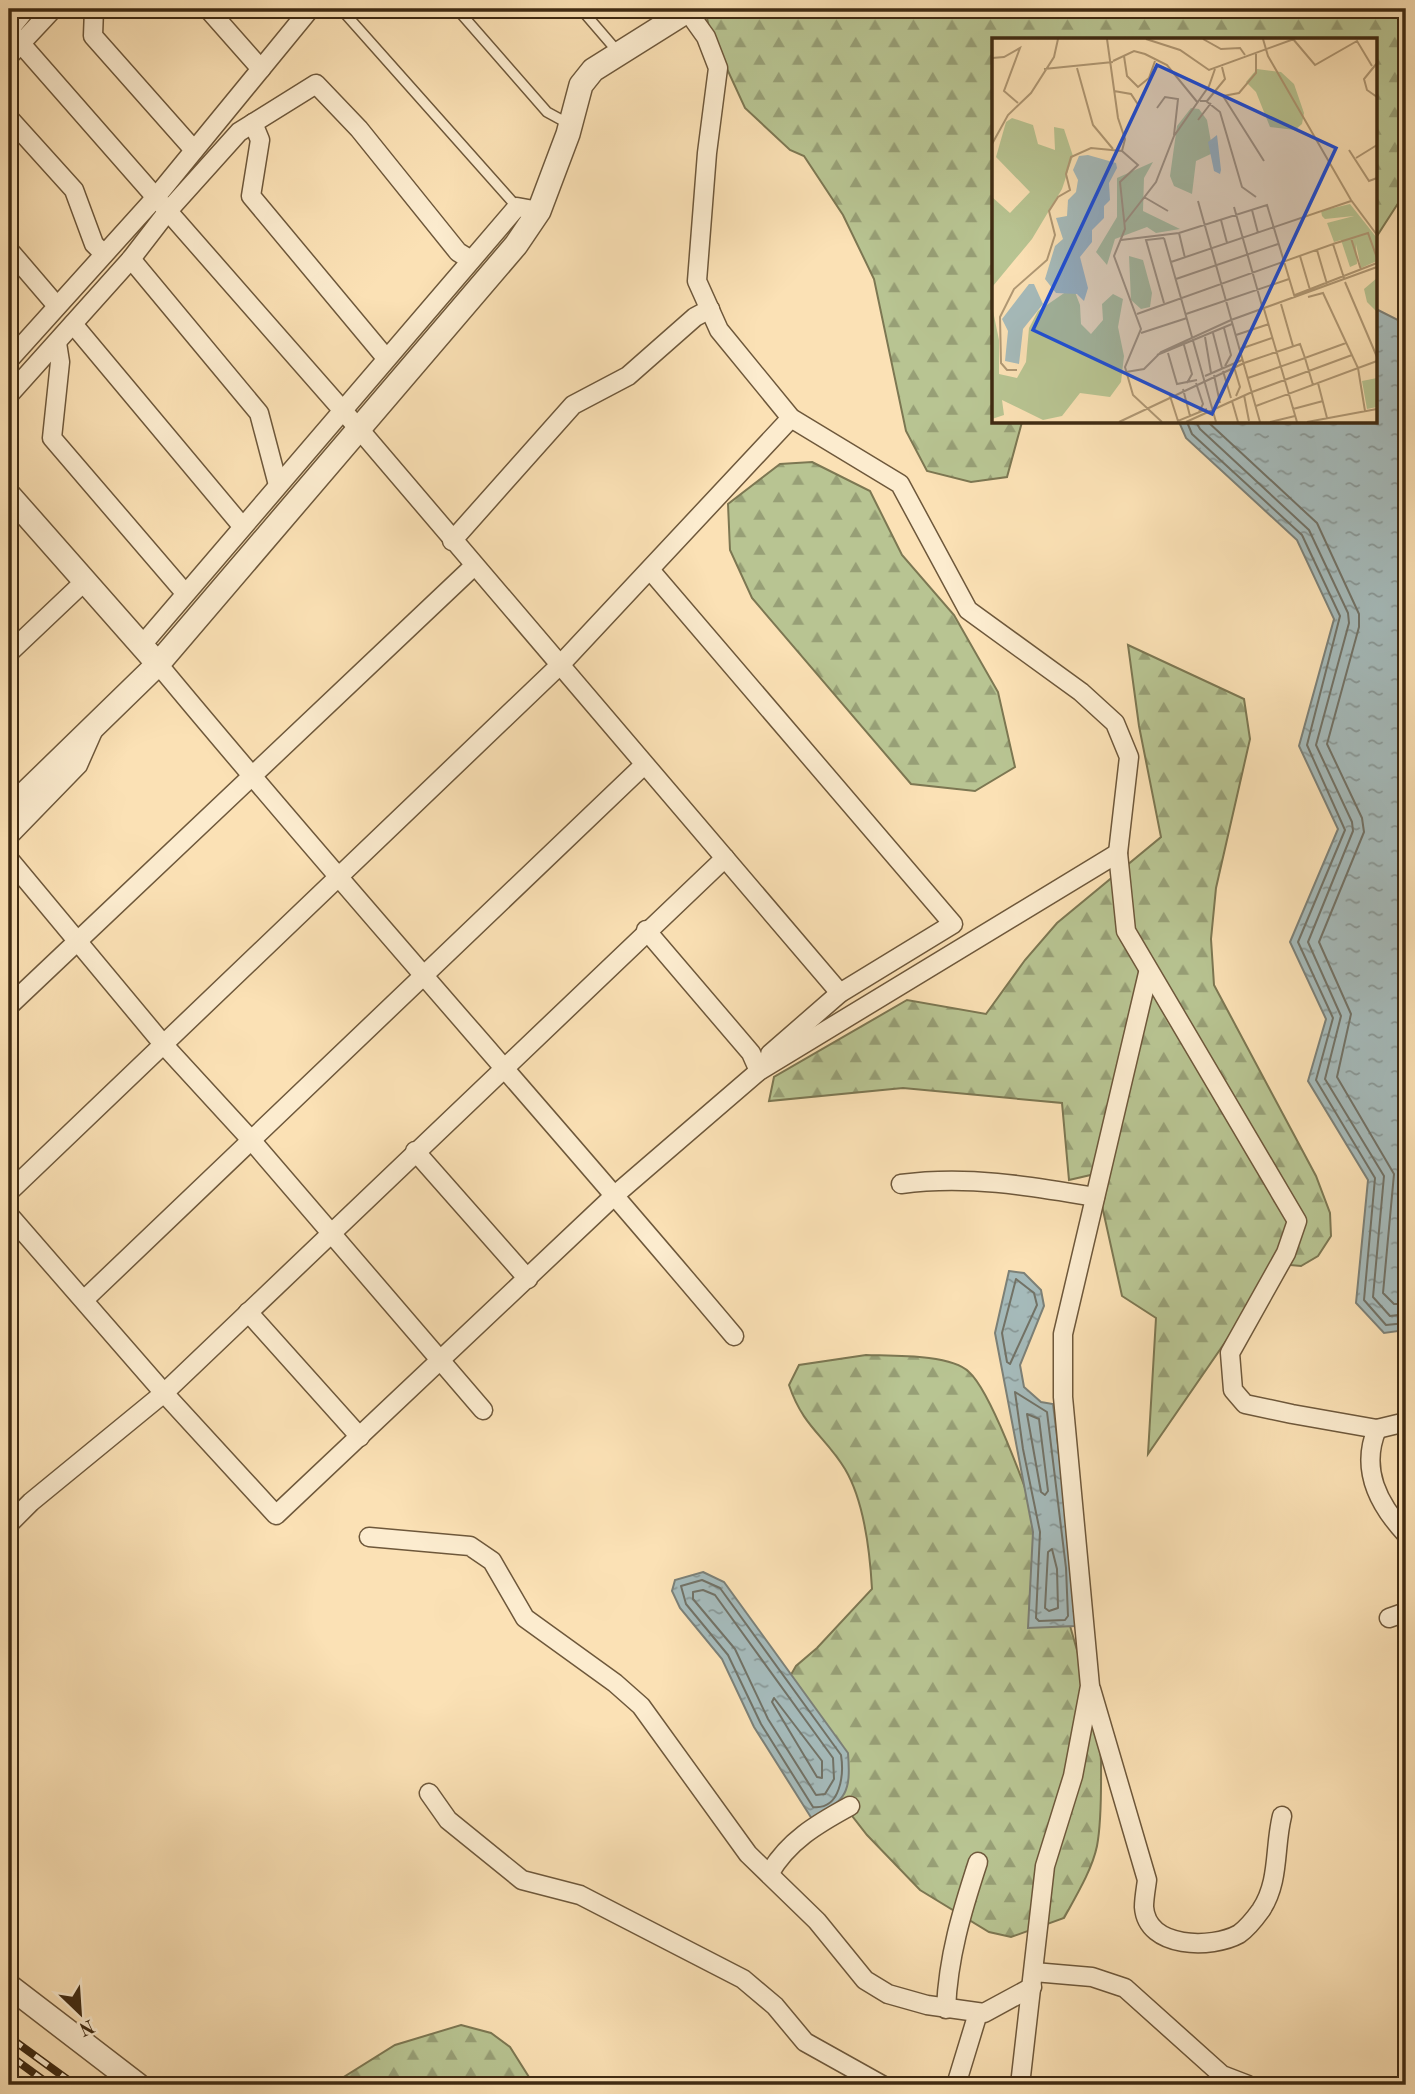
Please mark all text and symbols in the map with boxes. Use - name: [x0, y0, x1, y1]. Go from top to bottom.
- inset map: [992, 38, 1376, 424]
- north arrow: [46, 1979, 116, 2048]
- text: N: [75, 2014, 97, 2038]

